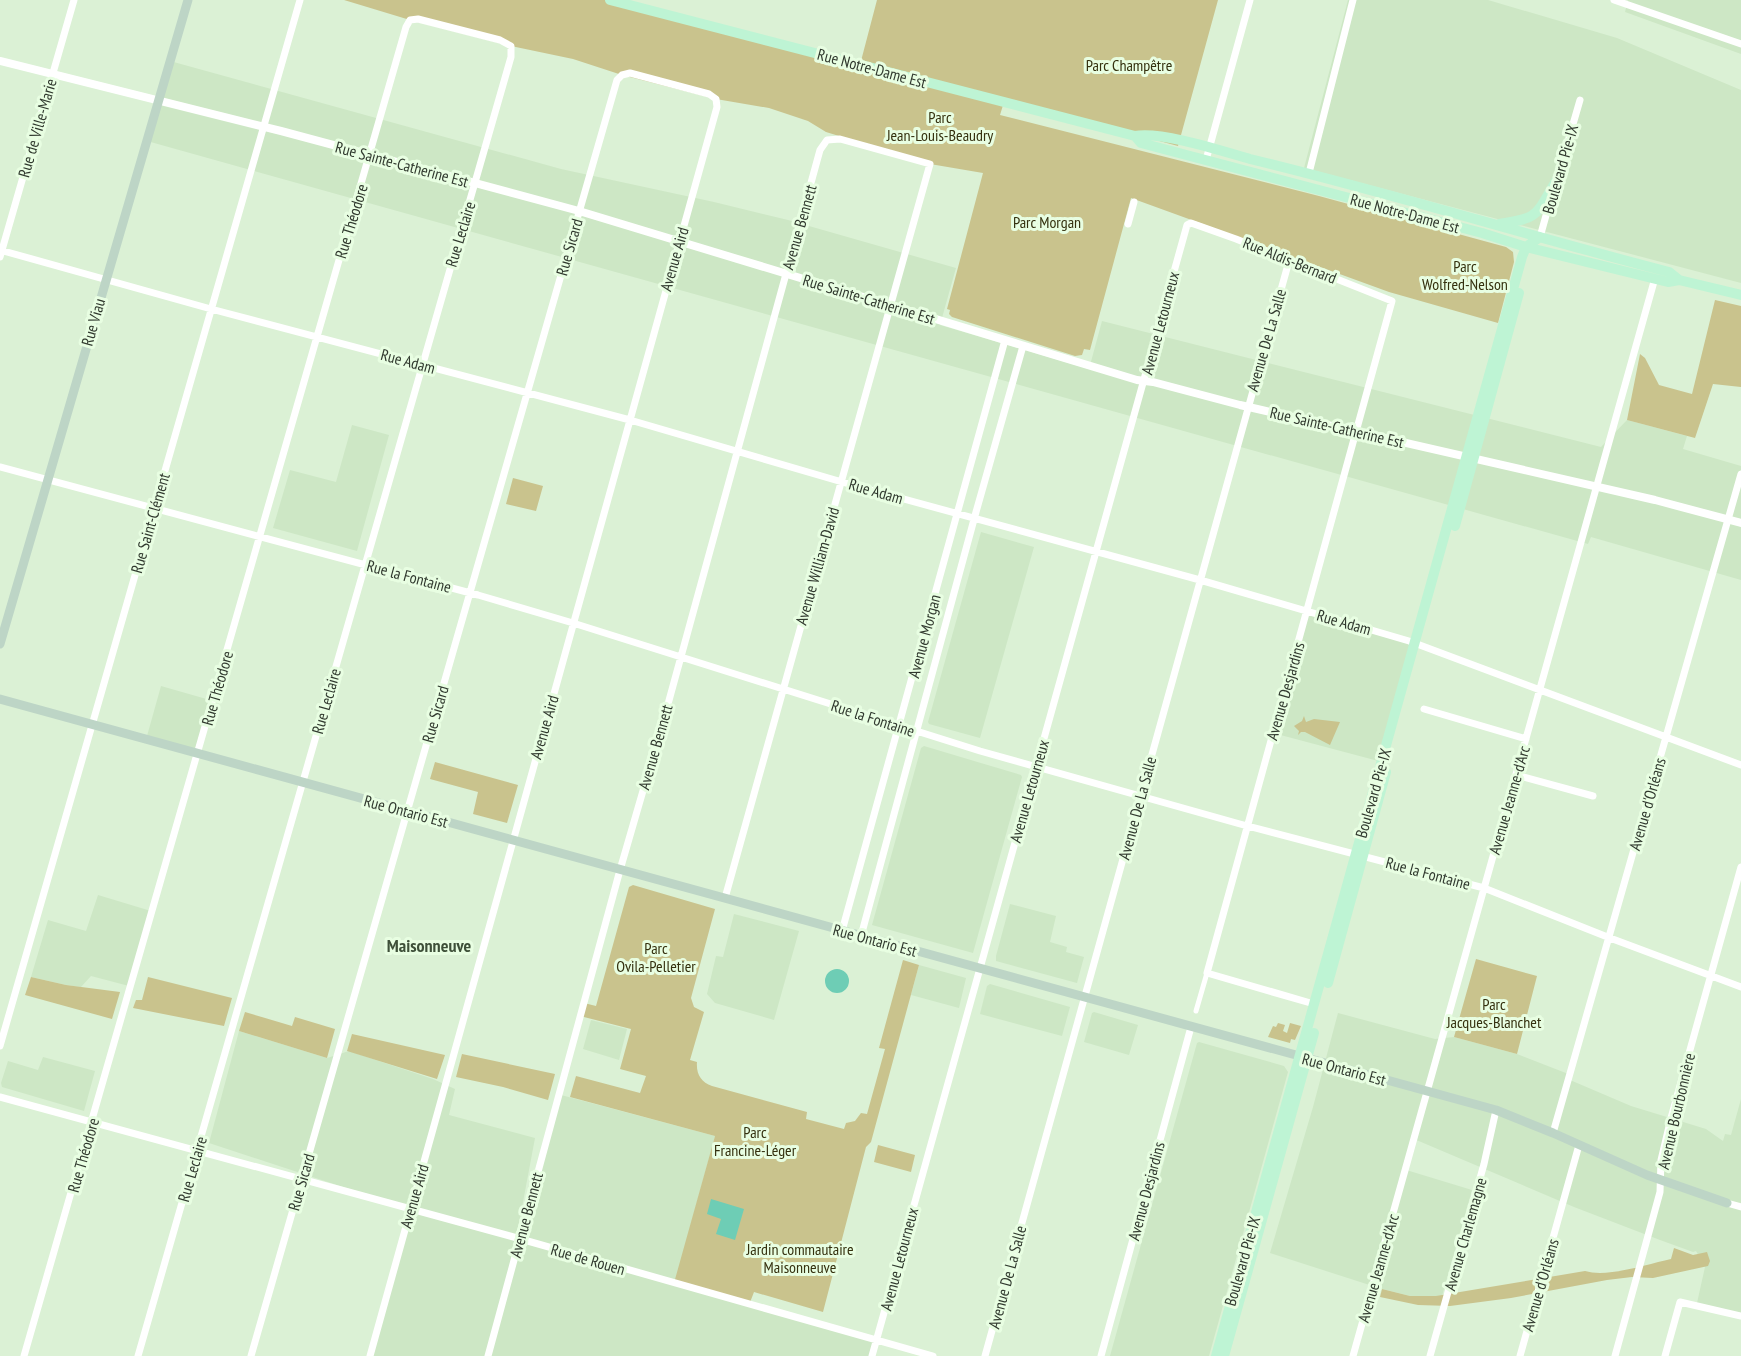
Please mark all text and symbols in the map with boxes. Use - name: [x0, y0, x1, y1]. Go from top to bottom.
- street label: Rue Notre-Dame Est: [815, 44, 929, 92]
- park label: Parc Champêtre: [1086, 55, 1172, 75]
- street label: Rue de Ville-Marie: [13, 76, 61, 180]
- park label: Parc Jean-Louis-Beaudry: [886, 107, 993, 145]
- street label: Boulevard Pie-IX: [1538, 122, 1582, 216]
- street label: Rue Sainte-Catherine Est: [333, 137, 471, 192]
- street label: Rue Théodore: [330, 181, 372, 261]
- street label: Avenue Bennett: [777, 182, 821, 272]
- street label: Rue Notre-Dame Est: [1348, 189, 1462, 237]
- street label: Rue Leclaire: [441, 199, 479, 269]
- park label: Parc Morgan: [1013, 212, 1081, 232]
- street label: Rue Sicard: [551, 216, 587, 278]
- street label: Avenue Aird: [655, 225, 693, 293]
- street label: Rue Aldis-Bernard: [1240, 232, 1340, 288]
- park label: Parc Wolfred-Nelson: [1422, 256, 1508, 294]
- street label: Rue Sainte-Catherine Est: [801, 269, 938, 329]
- street label: Avenue Letourneux: [1137, 269, 1183, 377]
- street label: Avenue De La Salle: [1242, 286, 1290, 394]
- street label: Rue Viau: [77, 296, 109, 348]
- street label: Rue Adam: [379, 344, 437, 378]
- street label: Rue Sainte-Catherine Est: [1268, 402, 1407, 452]
- street label: Rue Saint-Clément: [126, 470, 174, 575]
- street label: Rue Adam: [847, 474, 905, 508]
- street label: Avenue William-David: [791, 505, 843, 627]
- street label: Rue la Fontaine: [365, 555, 453, 597]
- street label: Avenue Morgan: [903, 592, 945, 680]
- street label: Rue Adam: [1315, 605, 1373, 639]
- street label: Avenue Desjardins: [1261, 640, 1309, 742]
- street label: Rue Théodore: [197, 648, 237, 728]
- street label: Rue Leclaire: [307, 666, 345, 736]
- street label: Rue Sicard: [417, 683, 453, 745]
- street label: Avenue Aird: [525, 693, 563, 761]
- street label: Rue la Fontaine: [829, 695, 917, 741]
- street label: Avenue Bennett: [633, 702, 677, 792]
- street label: Avenue Letourneux: [1005, 737, 1053, 845]
- street label: Avenue Jeanne-d'Arc: [1484, 743, 1534, 857]
- street label: Boulevard Pie-IX: [1351, 746, 1395, 840]
- street label: Avenue De La Salle: [1114, 754, 1160, 862]
- street label: Avenue d'Orléans: [1624, 755, 1670, 853]
- street label: Rue Ontario Est: [362, 790, 451, 832]
- street label: Rue la Fontaine: [1384, 852, 1472, 894]
- street label: Rue Ontario Est: [831, 919, 920, 961]
- district label: Maisonneuve: [387, 934, 472, 957]
- park label: Parc Ovila-Pelletier: [616, 938, 696, 976]
- park label: Parc Jacques-Blanchet: [1446, 994, 1542, 1032]
- street label: Rue Ontario Est: [1300, 1048, 1389, 1090]
- street label: Avenue Bourbonnière: [1653, 1051, 1699, 1171]
- street label: Rue Théodore: [63, 1115, 103, 1195]
- park label: Parc Francine-Léger: [714, 1122, 797, 1160]
- street label: Rue Leclaire: [173, 1134, 211, 1204]
- street label: Avenue Desjardins: [1123, 1139, 1169, 1243]
- street label: Rue Sicard: [283, 1151, 319, 1213]
- street label: Avenue Aird: [395, 1162, 433, 1230]
- street label: Avenue Bennett: [505, 1170, 547, 1260]
- street label: Avenue Charlemagne: [1439, 1175, 1491, 1293]
- street label: Avenue Letourneux: [876, 1205, 922, 1313]
- street label: Avenue Jeanne-d'Arc: [1353, 1211, 1403, 1325]
- street label: Boulevard Pie-IX: [1220, 1214, 1264, 1308]
- street label: Avenue De La Salle: [984, 1223, 1030, 1331]
- street label: Avenue d'Orléans: [1517, 1236, 1563, 1334]
- street label: Rue de Rouen: [549, 1239, 627, 1279]
- park label: Jardin commautaire Maisonneuve: [745, 1239, 854, 1277]

